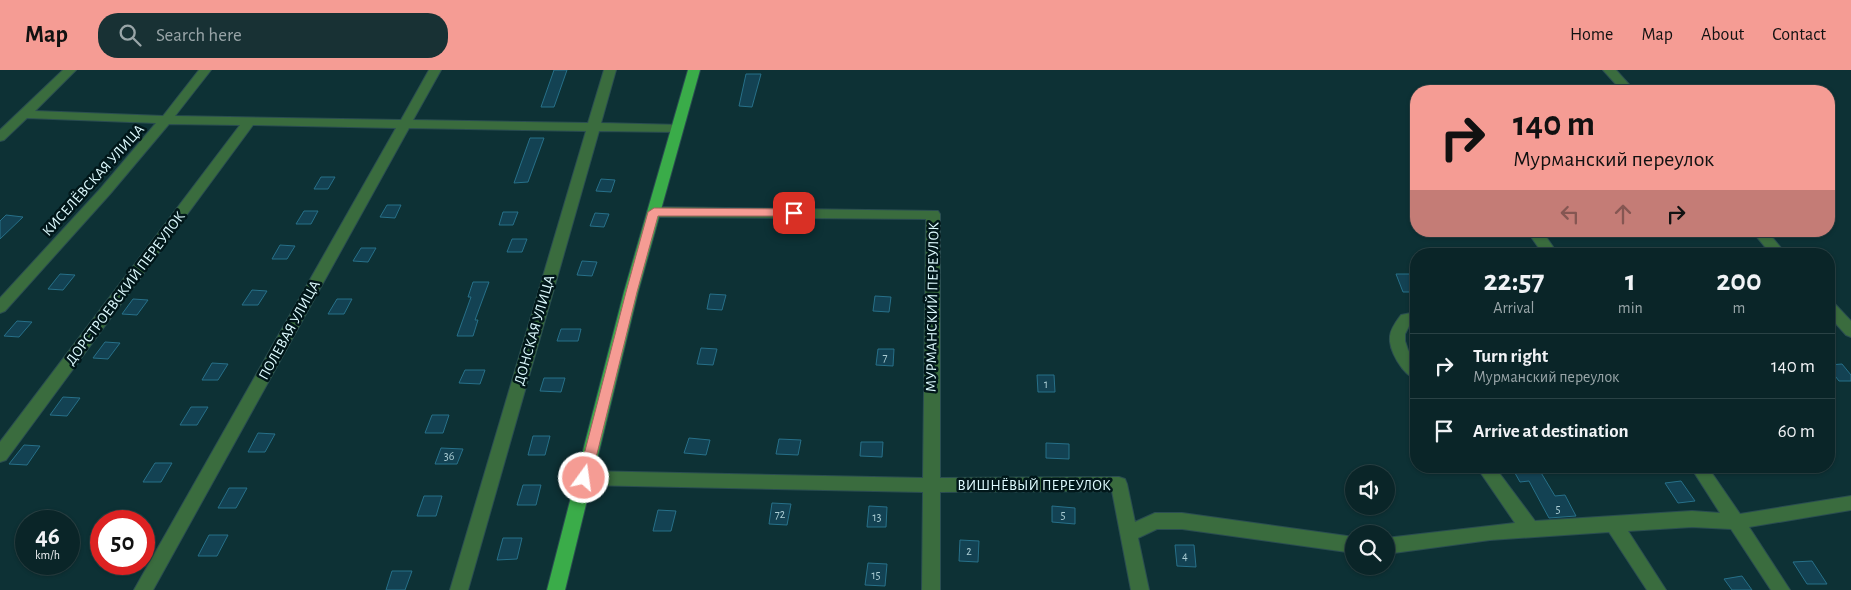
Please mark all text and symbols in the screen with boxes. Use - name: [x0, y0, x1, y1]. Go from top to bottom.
- search box: [98, 13, 448, 58]
- icon: search: [116, 21, 144, 49]
- text: Map: [25, 23, 68, 47]
- text: Search here: [156, 26, 242, 45]
- text: Home: [1570, 26, 1613, 44]
- text: Map: [1641, 26, 1673, 44]
- text: About: [1701, 26, 1744, 44]
- text: Contact: [1772, 26, 1826, 44]
- icon: right: [1430, 105, 1495, 170]
- text: 140 m: [1513, 107, 1595, 142]
- street label: КИСЕЛЁВСКАЯ УЛИЦА: [39, 121, 147, 239]
- text: Мурманский переулок: [1513, 148, 1714, 170]
- pin: [773, 192, 815, 234]
- icon: arrive: [780, 199, 808, 227]
- icon: left: [1556, 200, 1584, 228]
- icon: ahead: [1609, 200, 1637, 228]
- icon: right: [1662, 200, 1690, 228]
- street label: ДОРСТРОЕВСКИЙ ПЕРЕУЛОК: [63, 209, 188, 368]
- street label: МУРМАНСКИЙ ПЕРЕУЛОК: [924, 221, 941, 392]
- text: 22:57: [1483, 266, 1544, 296]
- text: 1: [1625, 266, 1636, 296]
- text: 200: [1716, 266, 1762, 296]
- street label: ДОНСКАЯ УЛИЦА: [512, 273, 557, 387]
- street label: ПОЛЕВАЯ УЛИЦА: [256, 278, 323, 382]
- text: Arrival: [1493, 300, 1534, 316]
- text: min: [1618, 300, 1643, 316]
- text: m: [1732, 300, 1745, 316]
- text: Turn right: [1473, 347, 1548, 366]
- house number: 7: [882, 351, 888, 363]
- icon: right: [1430, 352, 1458, 380]
- text: 140 m: [1771, 357, 1815, 376]
- text: Мурманский переулок: [1473, 369, 1619, 385]
- house number: 1: [1044, 378, 1048, 390]
- icon: arrive: [1430, 417, 1458, 445]
- text: Arrive at destination: [1473, 422, 1629, 441]
- text: 60 m: [1778, 422, 1815, 441]
- house number: 36: [444, 450, 455, 462]
- position arrow: [557, 451, 609, 503]
- map controls: [1345, 465, 1395, 575]
- button: sound: [1345, 465, 1395, 515]
- street label: ВИШНЁВЫЙ ПЕРЕУЛОК: [957, 477, 1111, 493]
- house number: 5: [1555, 503, 1561, 515]
- house number: 72: [775, 508, 786, 520]
- house number: 5: [1060, 509, 1066, 521]
- speed limit sign: 50: [90, 510, 155, 575]
- house number: 13: [872, 511, 882, 523]
- text: 46: [35, 524, 60, 549]
- button: search: [1345, 525, 1395, 575]
- house number: 2: [966, 545, 972, 557]
- text: km/h: [35, 549, 60, 561]
- house number: 4: [1182, 550, 1188, 562]
- house number: 15: [871, 569, 881, 581]

